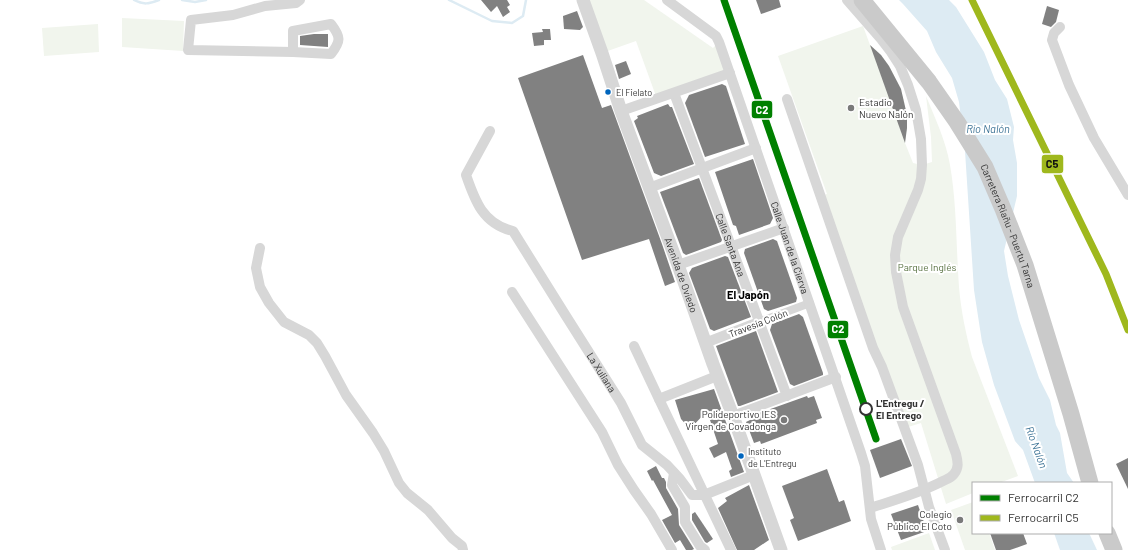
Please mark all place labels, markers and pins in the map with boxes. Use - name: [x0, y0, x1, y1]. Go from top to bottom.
- marker: El Fielato: [603, 87, 613, 97]
- place label: El Fielato: [616, 87, 652, 98]
- place label: Estadio Nuevo Nalón: [859, 96, 913, 120]
- marker: Estadio Nuevo Nalón: [846, 103, 856, 113]
- place label: L'Entregu / El Entrego: [876, 397, 925, 421]
- marker: L'Entregu / El Entrego: [859, 402, 873, 416]
- place label: Polideportivo IES Virgen de Covadonga: [685, 408, 776, 432]
- marker: Polideportivo IES Virgen de Covadonga: [779, 415, 789, 425]
- place label: Instituto de L'Entregu: [748, 446, 797, 469]
- marker: Instituto de L'Entregu: [736, 451, 746, 461]
- place label: Colegio Público El Coto: [887, 508, 952, 532]
- marker: Colegio Público El Coto: [955, 515, 965, 525]

